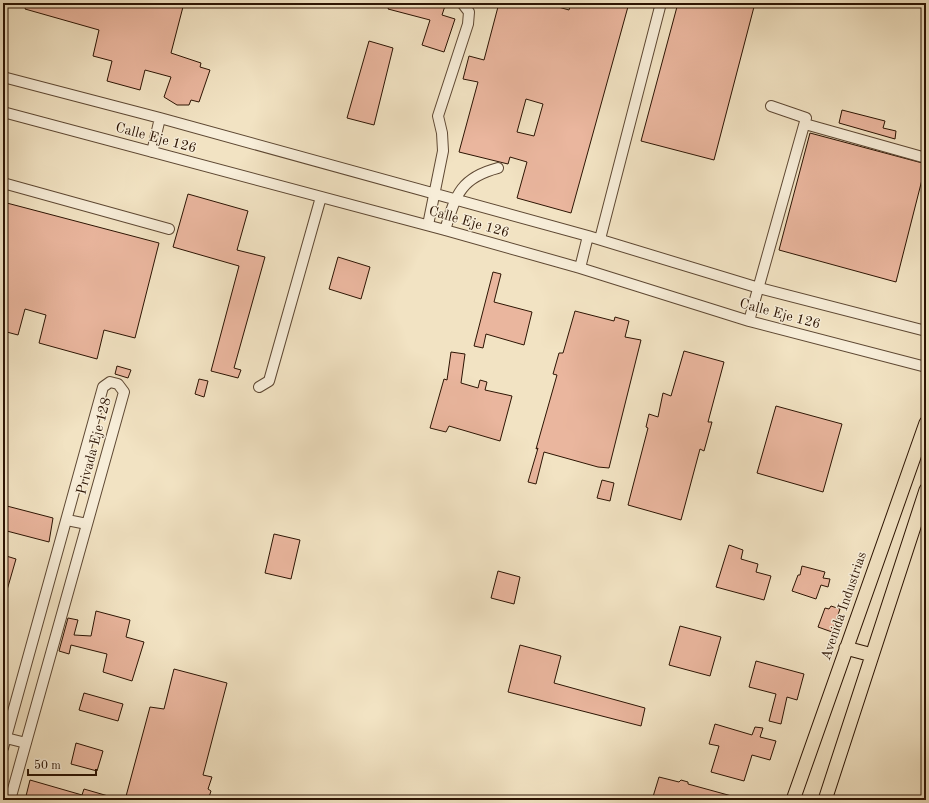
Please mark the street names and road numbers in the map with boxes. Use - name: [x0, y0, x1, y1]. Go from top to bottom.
- street label: Calle Eje 126: [114, 120, 198, 156]
- street label: Calle Eje 126: [427, 204, 511, 240]
- street label: Calle Eje 126: [738, 296, 822, 332]
- street label: Privada Eje 128: [74, 396, 114, 496]
- street label: Avenida Industrias: [819, 550, 869, 662]

